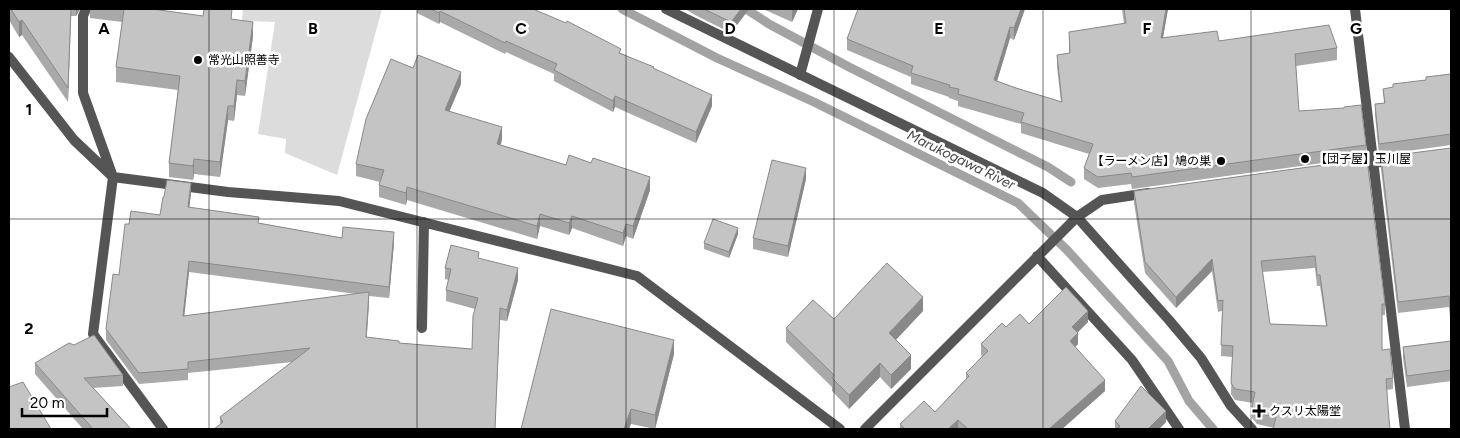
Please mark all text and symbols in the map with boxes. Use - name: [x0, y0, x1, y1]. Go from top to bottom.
- text: A: [98, 19, 110, 38]
- text: B: [308, 19, 318, 38]
- text: C: [515, 19, 527, 38]
- text: D: [724, 19, 736, 38]
- text: E: [934, 19, 944, 38]
- text: F: [1143, 19, 1152, 38]
- text: G: [1350, 19, 1362, 38]
- place label: 常光山照善寺: [208, 53, 280, 67]
- marker: 常光山照善寺: [192, 54, 204, 66]
- text: 1: [26, 100, 32, 119]
- water label: Marukogawa River: [904, 127, 1019, 194]
- place label: 【団子屋】玉川屋: [1315, 152, 1411, 166]
- marker: 【団子屋】玉川屋: [1299, 153, 1311, 165]
- place label: 【ラーメン店】鳩の巣: [1091, 154, 1211, 168]
- marker: 【ラーメン店】鳩の巣: [1215, 155, 1227, 167]
- text: 2: [24, 319, 34, 338]
- scale bar: [22, 386, 108, 418]
- text: 20 m: [30, 394, 64, 412]
- place label: クスリ太陽堂: [1269, 404, 1341, 418]
- marker: クスリ太陽堂: [1253, 405, 1265, 417]

